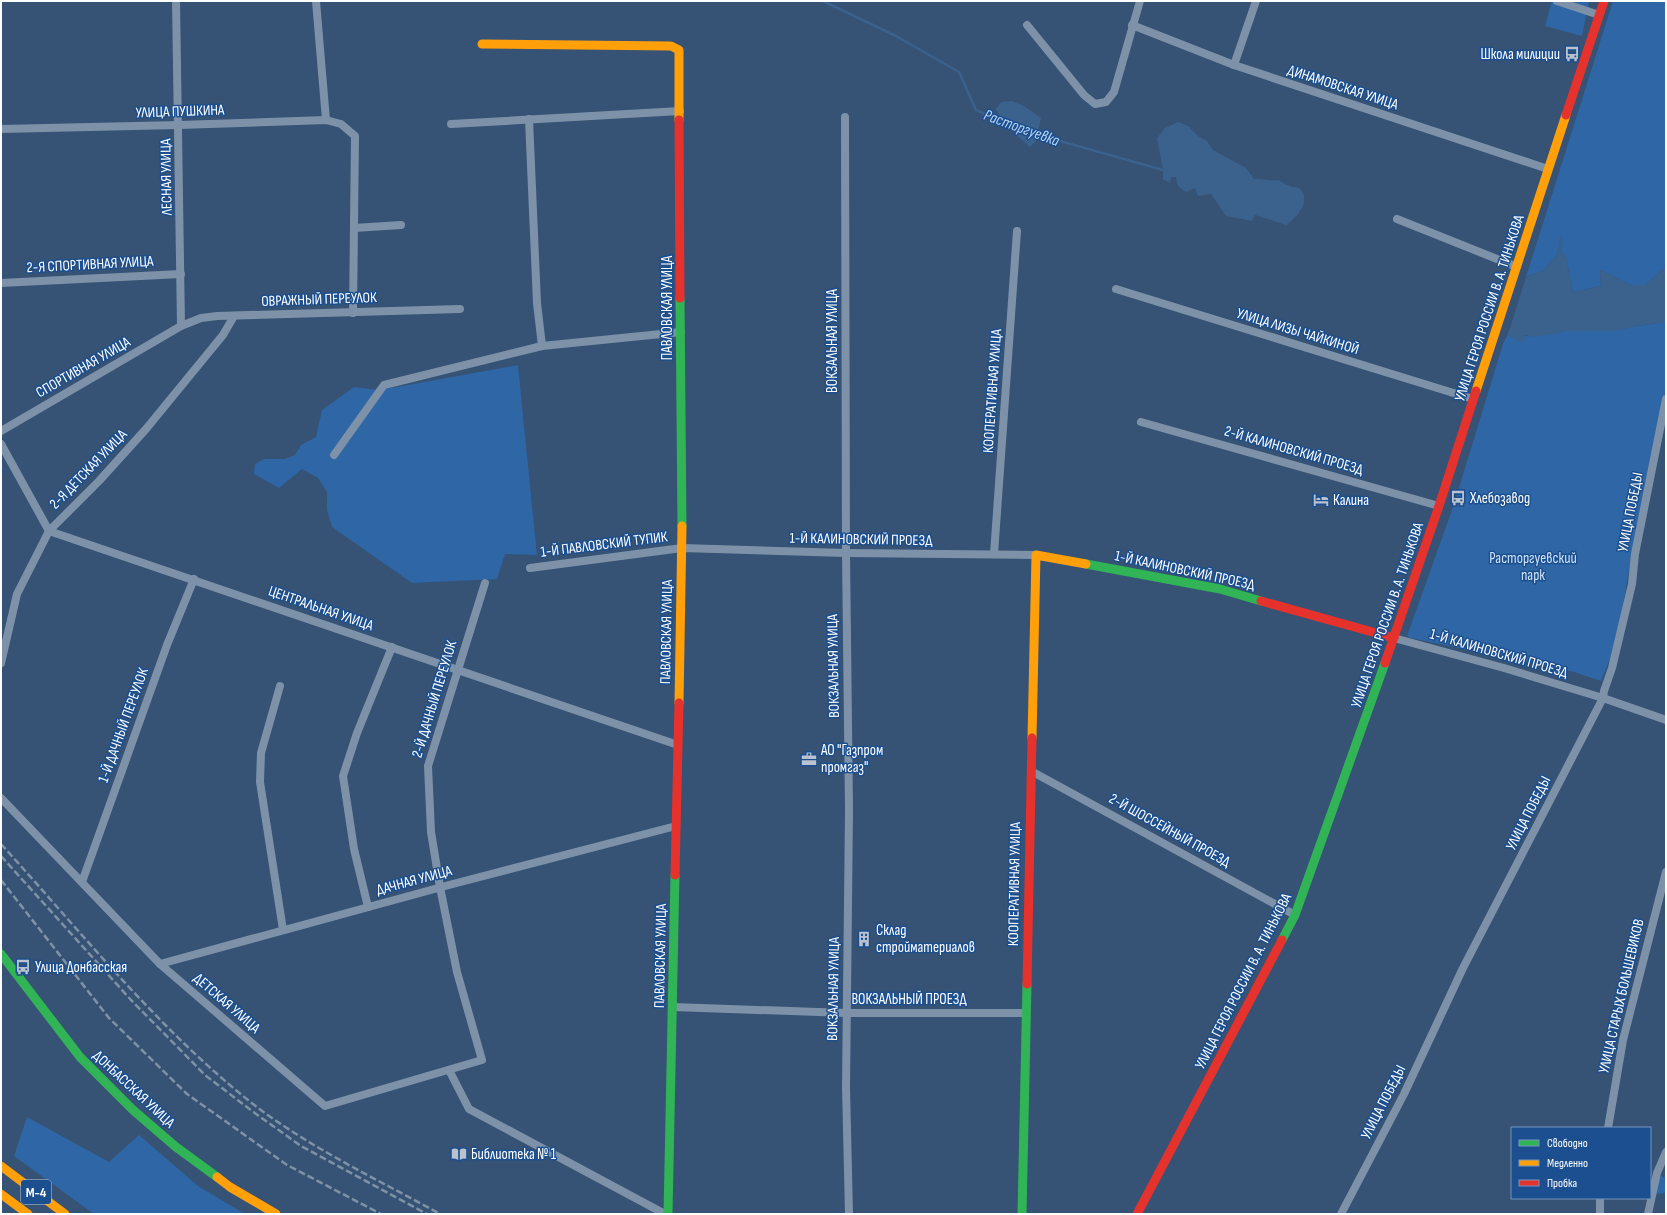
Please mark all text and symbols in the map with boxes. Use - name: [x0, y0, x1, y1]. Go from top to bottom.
- place label: Школа милиции: [1480, 45, 1560, 64]
- bus stop icon: Школа милиции: [1563, 45, 1581, 63]
- street label: ДИНАМОВСКАЯ УЛИЦА: [1285, 61, 1401, 115]
- street label: УЛИЦА ПУШКИНА: [135, 100, 225, 123]
- water label: Расторгуевка: [981, 106, 1062, 151]
- street label: ЛЕСНАЯ УЛИЦА: [156, 138, 177, 216]
- street label: УЛИЦА ГЕРОЯ РОССИИ В. А. ТИНЬКОВА: [1450, 212, 1529, 404]
- street label: 2-Я СПОРТИВНАЯ УЛИЦА: [26, 252, 155, 277]
- street label: ПАВЛОВСКАЯ УЛИЦА: [658, 255, 677, 360]
- street label: ОВРАЖНЫЙ ПЕРЕУЛОК: [261, 288, 377, 311]
- street label: ВОКЗАЛЬНАЯ УЛИЦА: [823, 289, 842, 393]
- street label: УЛИЦА ЛИЗЫ ЧАЙКИНОЙ: [1234, 304, 1361, 359]
- street label: КООПЕРАТИВНАЯ УЛИЦА: [979, 328, 1006, 454]
- street label: СПОРТИВНАЯ УЛИЦА: [33, 332, 134, 402]
- street label: 2-Й КАЛИНОВСКИЙ ПРОЕЗД: [1222, 422, 1366, 480]
- street label: 2-Я ДЕТСКАЯ УЛИЦА: [45, 425, 132, 513]
- street label: УЛИЦА ПОБЕДЫ: [1613, 471, 1648, 554]
- bus stop icon: Хлебозавод: [1449, 489, 1467, 507]
- place label: Хлебозавод: [1469, 489, 1530, 508]
- hotel icon: Калина: [1312, 491, 1330, 509]
- place label: Калина: [1333, 491, 1369, 510]
- street label: УЛИЦА ГЕРОЯ РОССИИ В. А. ТИНЬКОВА: [1347, 519, 1428, 710]
- street label: 1-Й ПАВЛОВСКИЙ ТУПИК: [540, 527, 669, 562]
- street label: 1-Й КАЛИНОВСКИЙ ПРОЕЗД: [789, 529, 933, 550]
- street label: 1-Й КАЛИНОВСКИЙ ПРОЕЗД: [1113, 546, 1258, 595]
- park label: Расторгуевский парк: [1489, 549, 1577, 585]
- street label: ПАВЛОВСКАЯ УЛИЦА: [656, 579, 677, 684]
- street label: ЦЕНТРАЛЬНАЯ УЛИЦА: [266, 582, 376, 636]
- street label: ВОКЗАЛЬНАЯ УЛИЦА: [823, 613, 844, 718]
- street label: 1-Й КАЛИНОВСКИЙ ПРОЕЗД: [1428, 625, 1571, 683]
- street label: 2-Й ДАЧНЫЙ ПЕРЕУЛОК: [408, 638, 461, 760]
- street label: 1-Й ДАЧНЫЙ ПЕРЕУЛОК: [94, 665, 153, 785]
- place label: АО "Газпром промгаз": [820, 741, 883, 777]
- office icon: АО "Газпром промгаз": [800, 750, 818, 768]
- street label: УЛИЦА ПОБЕДЫ: [1502, 773, 1555, 853]
- street label: 2-Й ШОССЕЙНЫЙ ПРОЕЗД: [1106, 789, 1235, 872]
- street label: КООПЕРАТИВНАЯ УЛИЦА: [1004, 821, 1025, 946]
- street label: ДАЧНАЯ УЛИЦА: [374, 861, 455, 900]
- street label: УЛИЦА ГЕРОЯ РОССИИ В. А. ТИНЬКОВА: [1191, 890, 1296, 1072]
- street label: ПАВЛОВСКАЯ УЛИЦА: [650, 903, 671, 1008]
- street label: УЛИЦА СТАРЫХ БОЛЬШЕВИКОВ: [1594, 917, 1649, 1075]
- place label: Склад стройматериалов: [876, 921, 975, 957]
- building icon: Склад стройматериалов: [855, 930, 873, 948]
- street label: ВОКЗАЛЬНАЯ УЛИЦА: [823, 936, 844, 1041]
- bus stop icon: Улица Донбасская: [14, 958, 32, 976]
- place label: Улица Донбасская: [35, 958, 127, 977]
- street label: ДЕТСКАЯ УЛИЦА: [189, 969, 265, 1038]
- street label: ВОКЗАЛЬНЫЙ ПРОЕЗД: [851, 990, 967, 1009]
- street label: ДОНБАССКАЯ УЛИЦА: [89, 1046, 179, 1133]
- street label: УЛИЦА ПОБЕДЫ: [1357, 1062, 1410, 1142]
- legend: [1511, 1127, 1651, 1199]
- text: Свободно: [1547, 1136, 1588, 1151]
- library icon: Библиотека № 1: [450, 1145, 468, 1163]
- place label: Библиотека № 1: [471, 1145, 557, 1164]
- text: Медленно: [1547, 1156, 1588, 1171]
- text: Пробка: [1547, 1176, 1578, 1191]
- road number: М-4: [21, 1180, 51, 1204]

